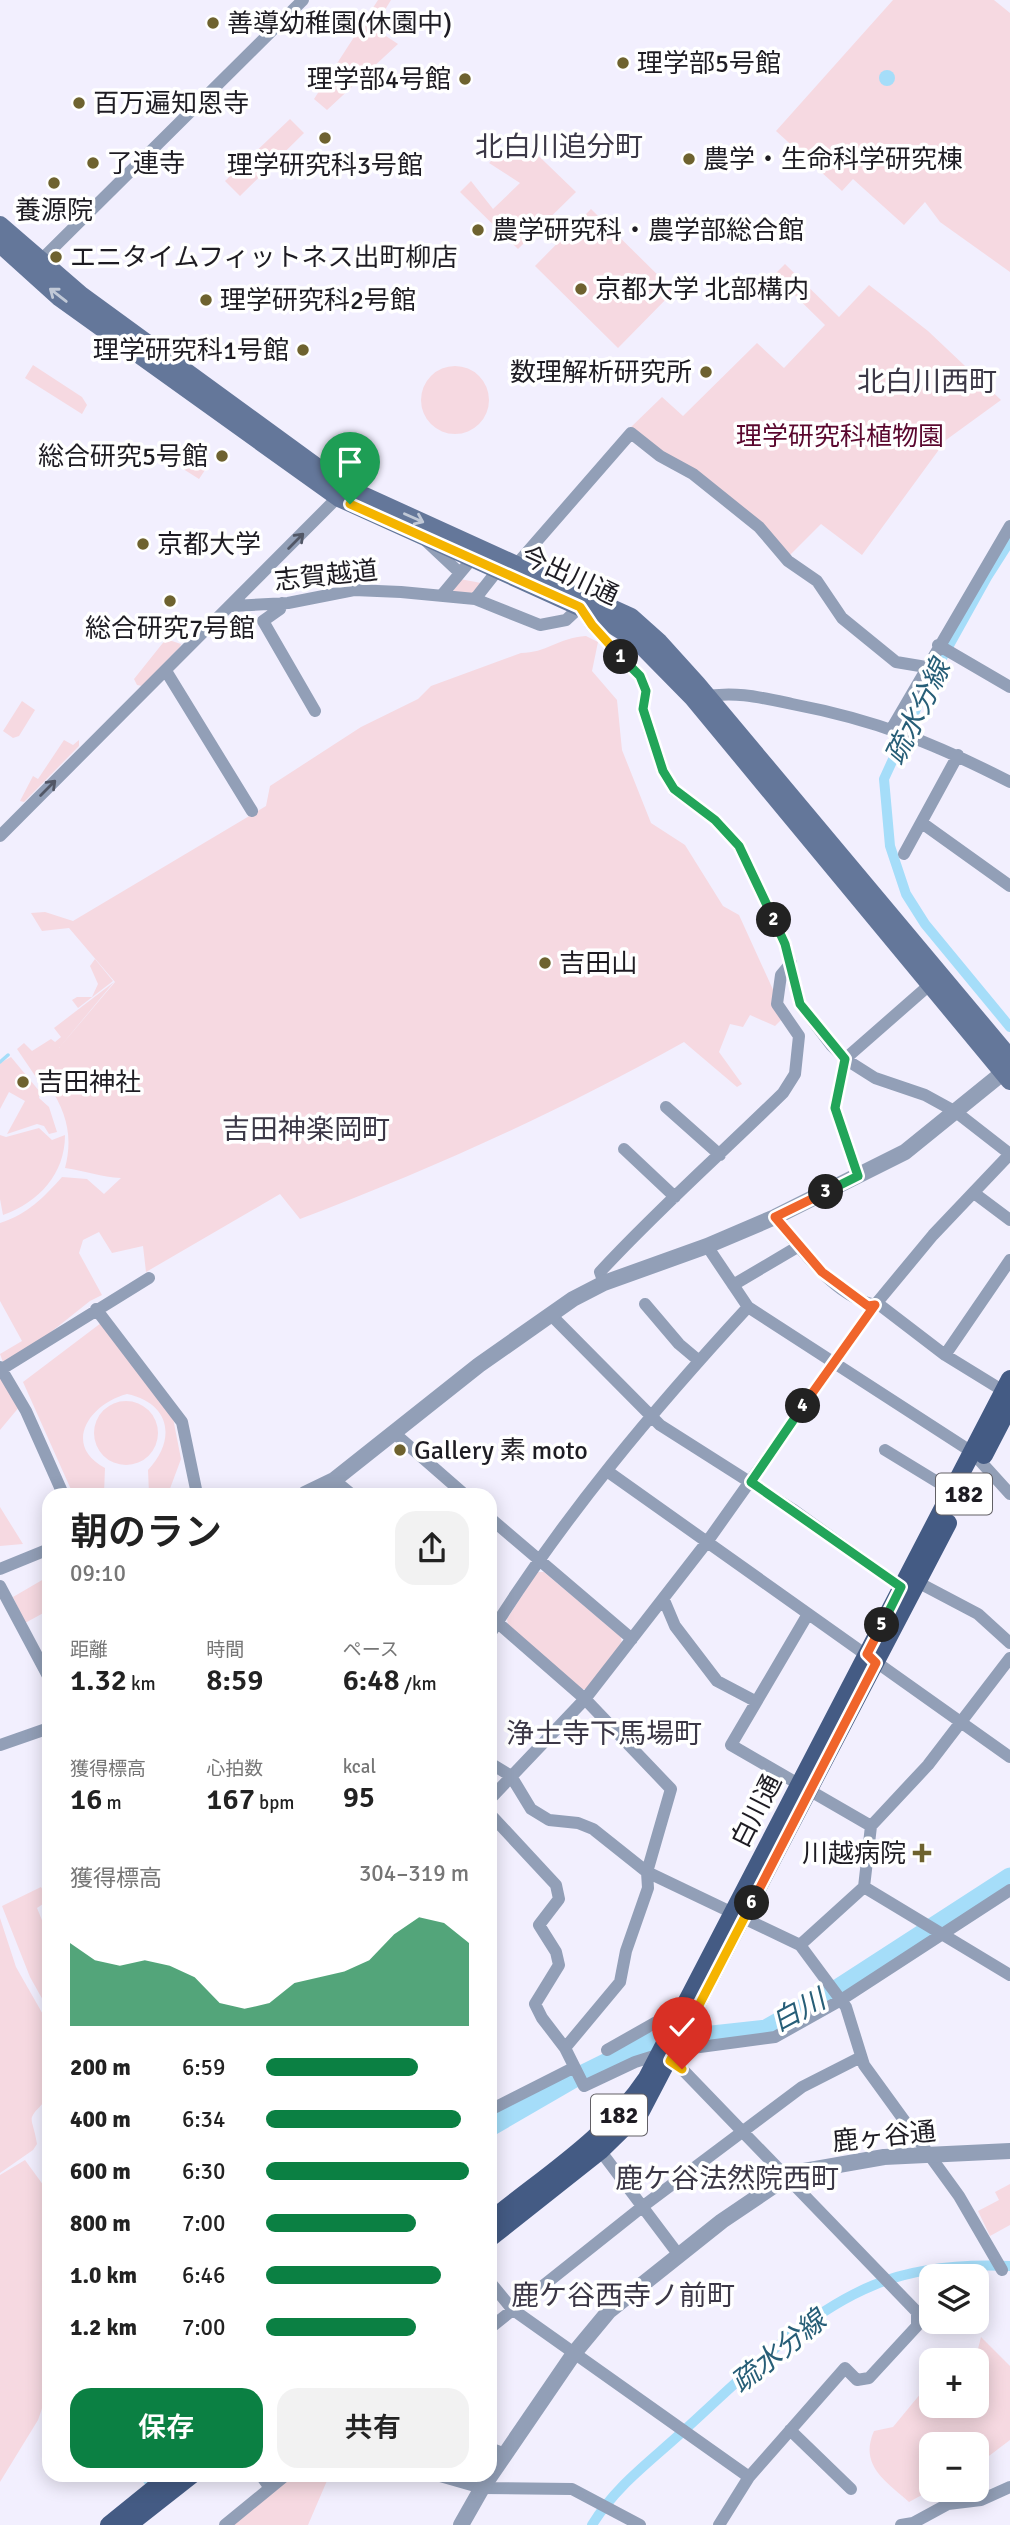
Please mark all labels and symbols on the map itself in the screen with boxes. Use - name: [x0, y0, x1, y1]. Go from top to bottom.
- place label: 善導幼稚園(休園中): [227, 8, 452, 40]
- marker: 善導幼稚園(休園中): [205, 15, 221, 31]
- place label: 理学部5号館: [637, 48, 781, 80]
- marker: 理学部5号館: [615, 55, 631, 71]
- place label: 理学部4号館: [307, 64, 451, 96]
- marker: 理学部4号館: [457, 71, 473, 87]
- place label: 百万遍知恩寺: [93, 88, 249, 120]
- marker: 百万遍知恩寺: [71, 95, 87, 111]
- marker: 理学研究科3号館: [317, 130, 333, 146]
- district label: 北白川追分町: [475, 130, 643, 164]
- place label: 農学・生命科学研究棟: [703, 144, 963, 176]
- place label: 了連寺: [107, 148, 185, 180]
- place label: 理学研究科3号館: [227, 150, 423, 182]
- marker: 農学・生命科学研究棟: [681, 151, 697, 167]
- marker: 了連寺: [85, 155, 101, 171]
- marker: 養源院: [46, 175, 62, 191]
- place label: 養源院: [15, 195, 93, 227]
- place label: 農学研究科・農学部総合館: [492, 215, 804, 247]
- marker: 農学研究科・農学部総合館: [470, 222, 486, 238]
- place label: エニタイムフィットネス出町柳店: [70, 242, 457, 274]
- marker: エニタイムフィットネス出町柳店: [48, 249, 64, 265]
- place label: 京都大学 北部構内: [595, 274, 809, 306]
- marker: 京都大学 北部構内: [573, 281, 589, 297]
- place label: 理学研究科2号館: [220, 285, 416, 317]
- one-way arrow: [49, 287, 67, 303]
- marker: 理学研究科2号館: [198, 292, 214, 308]
- place label: 理学研究科1号館: [93, 335, 289, 367]
- marker: 理学研究科1号館: [295, 342, 311, 358]
- place label: 数理解析研究所: [510, 357, 692, 389]
- marker: 数理解析研究所: [698, 364, 714, 380]
- district label: 北白川西町: [857, 365, 997, 399]
- park label: 理学研究科植物園: [736, 421, 944, 453]
- pin: [320, 432, 380, 504]
- place label: 総合研究5号館: [38, 441, 208, 473]
- marker: 総合研究5号館: [214, 448, 230, 464]
- one-way arrow: [403, 512, 424, 525]
- place label: 京都大学: [157, 529, 261, 561]
- one-way arrow: [288, 533, 305, 550]
- marker: 京都大学: [135, 536, 151, 552]
- street label: 今出川通: [516, 539, 623, 612]
- street label: 志賀越道: [273, 555, 379, 597]
- marker: 総合研究7号館: [162, 593, 178, 609]
- place label: 総合研究7号館: [85, 613, 255, 645]
- pin: 1: [604, 640, 638, 674]
- water label: 疏水分線: [878, 652, 959, 770]
- one-way arrow: [40, 780, 57, 797]
- pin: 2: [756, 902, 792, 937]
- place label: 吉田山: [559, 948, 637, 980]
- marker: 吉田山: [537, 955, 553, 971]
- place label: 吉田神社: [37, 1067, 141, 1099]
- marker: 吉田神社: [15, 1074, 31, 1090]
- district label: 吉田神楽岡町: [222, 1113, 390, 1147]
- pin: 3: [808, 1174, 844, 1210]
- pin: 4: [786, 1388, 820, 1424]
- place label: Gallery 素 moto: [414, 1435, 588, 1467]
- marker: Gallery 素 moto: [392, 1442, 408, 1458]
- road number: 182: [936, 1474, 992, 1514]
- pin: 5: [864, 1608, 900, 1642]
- district label: 浄土寺下馬場町: [506, 1717, 702, 1751]
- street label: 白川通: [725, 1769, 789, 1853]
- place label: 川越病院: [802, 1838, 906, 1870]
- marker: 川越病院: [912, 1843, 932, 1863]
- pin: 6: [734, 1885, 770, 1920]
- water label: 白川: [766, 1981, 834, 2039]
- pin: [652, 1997, 712, 2069]
- road number: 182: [591, 2094, 647, 2136]
- street label: 鹿ヶ谷通: [831, 2116, 937, 2158]
- district label: 鹿ケ谷法然院西町: [615, 2162, 839, 2196]
- district label: 鹿ケ谷西寺ノ前町: [511, 2279, 735, 2313]
- water label: 疏水分線: [724, 2301, 835, 2400]

